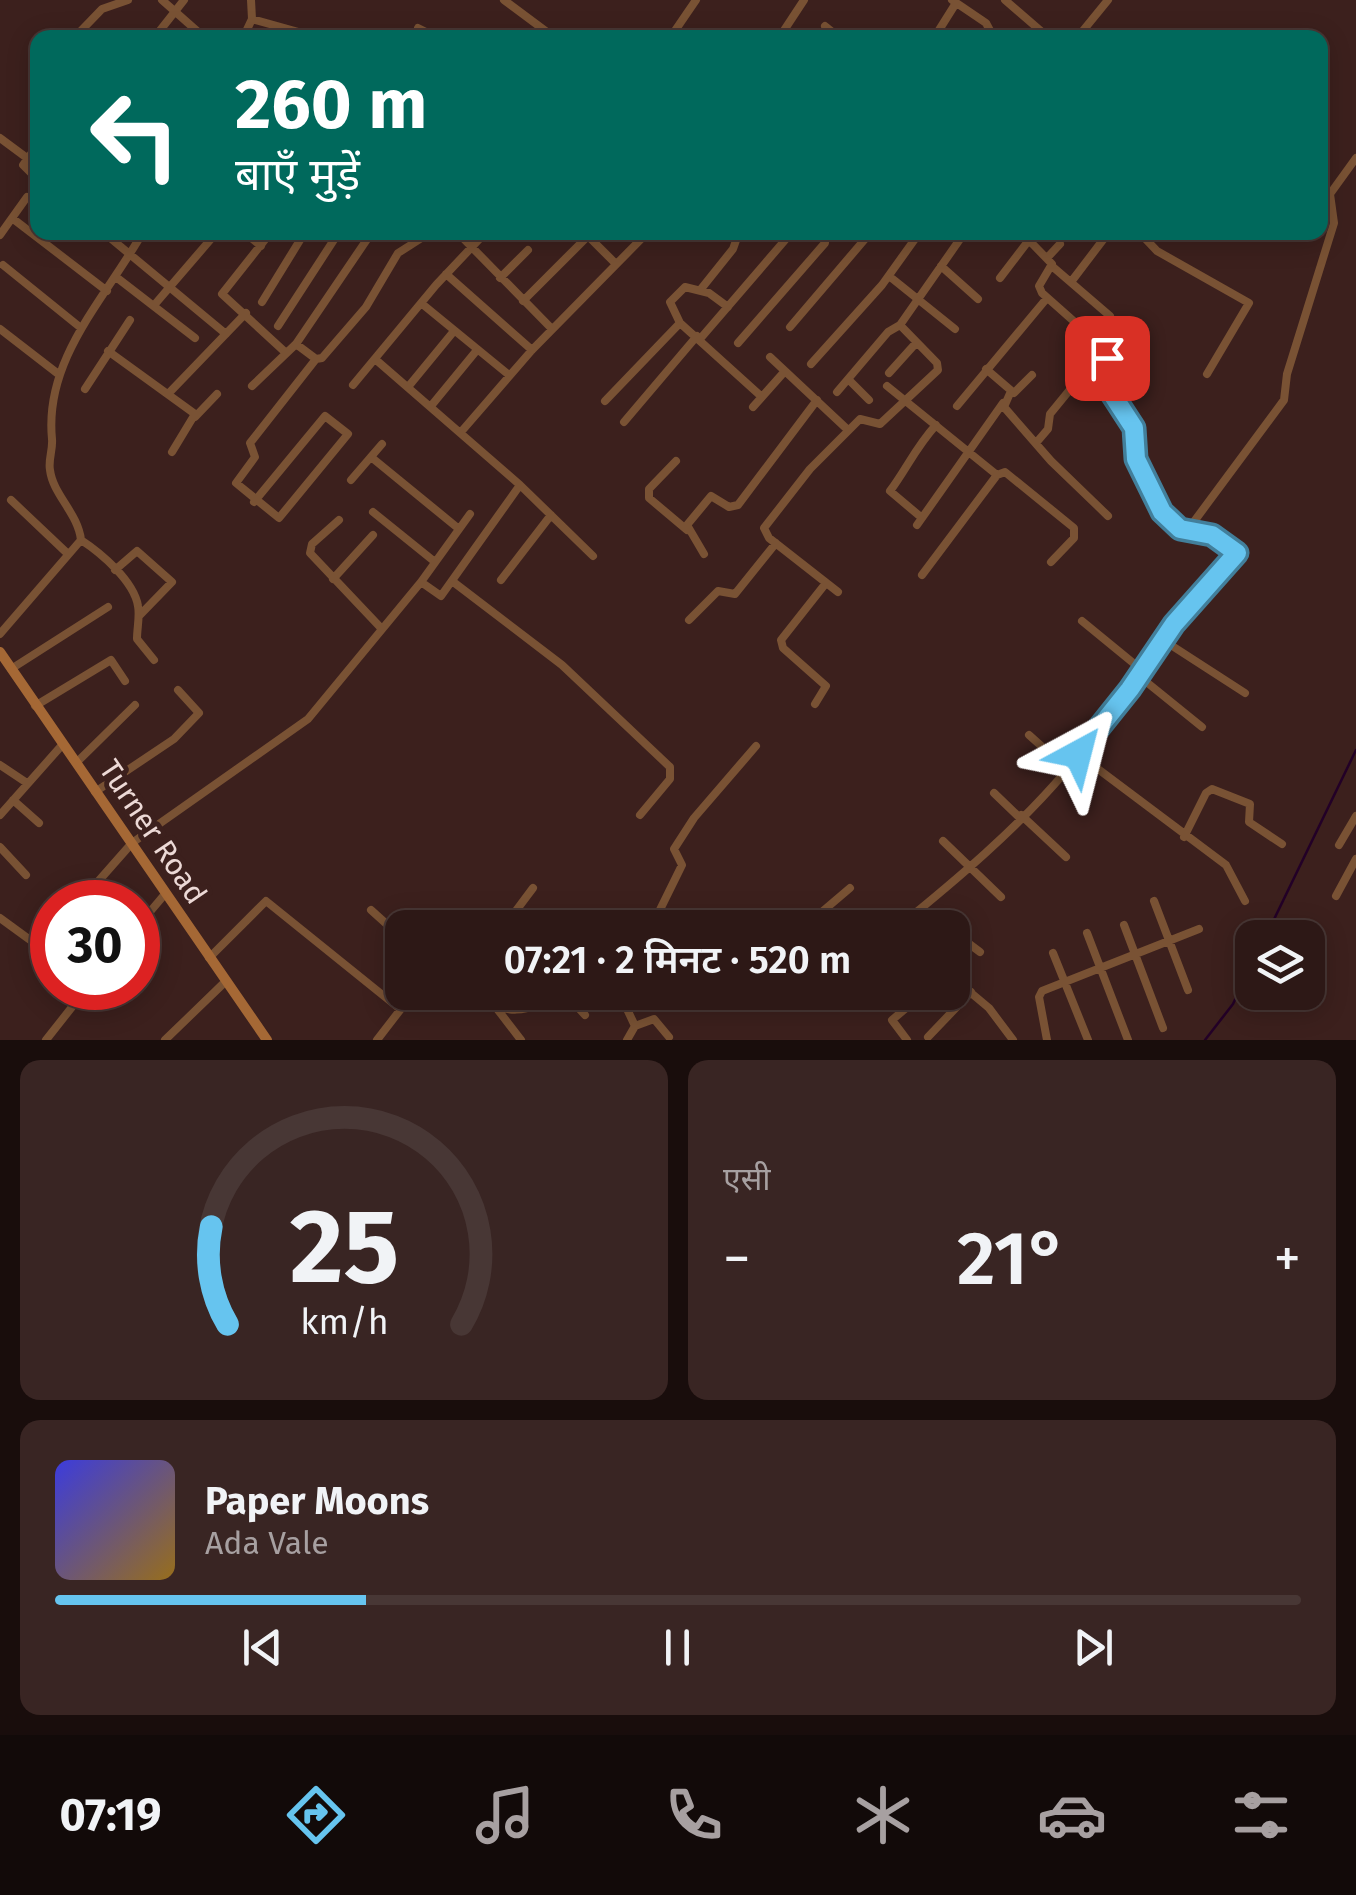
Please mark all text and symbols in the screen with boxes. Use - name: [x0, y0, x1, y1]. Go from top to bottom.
- text: 260 m: [235, 63, 427, 147]
- icon: left: [70, 70, 200, 200]
- text: बाएँ मुड़ें: [235, 148, 360, 202]
- pin: [1065, 316, 1150, 401]
- icon: arrive: [1080, 331, 1135, 386]
- position arrow: [1026, 702, 1130, 806]
- street label: Turner Road: [92, 753, 214, 911]
- speed limit sign: 30: [30, 880, 160, 1010]
- map controls: [1235, 920, 1325, 1010]
- button: layers: [1235, 920, 1325, 1010]
- text: 07:21 · 2 मिनट · 520 m: [504, 937, 851, 983]
- text: एसी: [723, 1160, 771, 1198]
- text: 25: [289, 1185, 399, 1310]
- text: 21°: [957, 1214, 1067, 1304]
- text: −: [723, 1226, 751, 1292]
- text: +: [1274, 1226, 1301, 1292]
- text: km/h: [300, 1301, 388, 1343]
- text: Paper Moons: [205, 1478, 429, 1524]
- text: Ada Vale: [205, 1524, 329, 1562]
- icon: previous: [235, 1620, 290, 1675]
- icon: pause: [650, 1620, 705, 1675]
- icon: next: [1066, 1620, 1121, 1675]
- icon: directions: [281, 1780, 351, 1850]
- icon: music: [470, 1780, 540, 1850]
- icon: phone: [659, 1780, 729, 1850]
- icon: climate: [848, 1780, 918, 1850]
- icon: car: [1037, 1780, 1107, 1850]
- icon: filters: [1226, 1780, 1296, 1850]
- text: 07:19: [60, 1788, 161, 1842]

